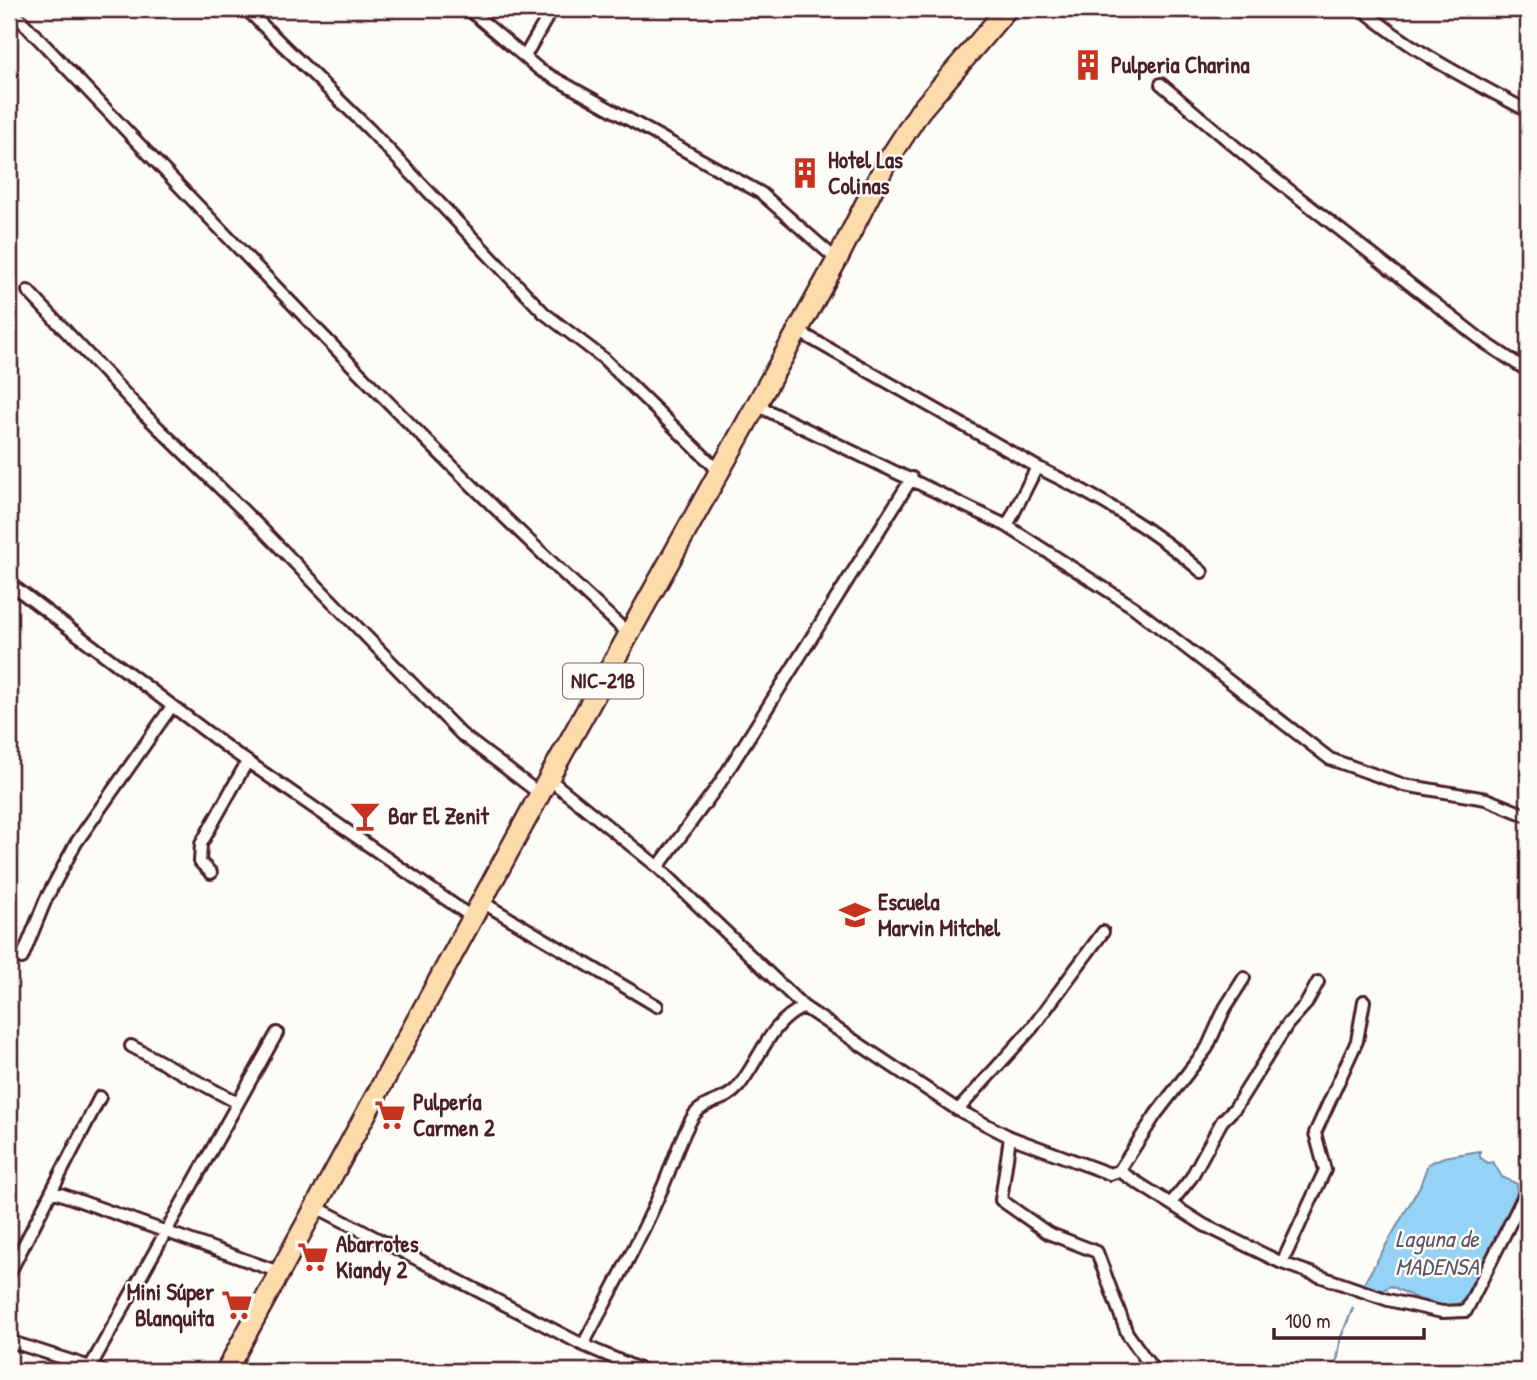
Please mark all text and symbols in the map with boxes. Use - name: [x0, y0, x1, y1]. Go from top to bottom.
- building icon: Pulperia Charina: [1071, 48, 1105, 82]
- place label: Pulperia Charina: [1111, 49, 1249, 81]
- place label: Hotel Las Colinas: [828, 144, 903, 201]
- building icon: Hotel Las Colinas: [788, 156, 822, 190]
- road number: NIC-21B: [563, 664, 643, 698]
- bar icon: Bar El Zenit: [348, 799, 382, 833]
- place label: Bar El Zenit: [388, 800, 490, 831]
- place label: Escuela Marvin Mitchel: [878, 886, 1001, 943]
- school or university icon: Escuela Marvin Mitchel: [838, 898, 872, 932]
- place label: Pulpería Carmen 2: [413, 1086, 495, 1143]
- supermarket icon: Pulpería Carmen 2: [373, 1098, 407, 1132]
- water label: Laguna de MADENSA: [1395, 1222, 1480, 1282]
- place label: Abarrotes Kiandy 2: [336, 1228, 419, 1286]
- supermarket icon: Abarrotes Kiandy 2: [296, 1240, 330, 1274]
- place label: Mini Súper Blanquita: [127, 1276, 214, 1334]
- supermarket icon: Mini Súper Blanquita: [220, 1288, 254, 1322]
- scale bar: [1274, 1296, 1425, 1340]
- text: 100 m: [1285, 1306, 1331, 1335]

